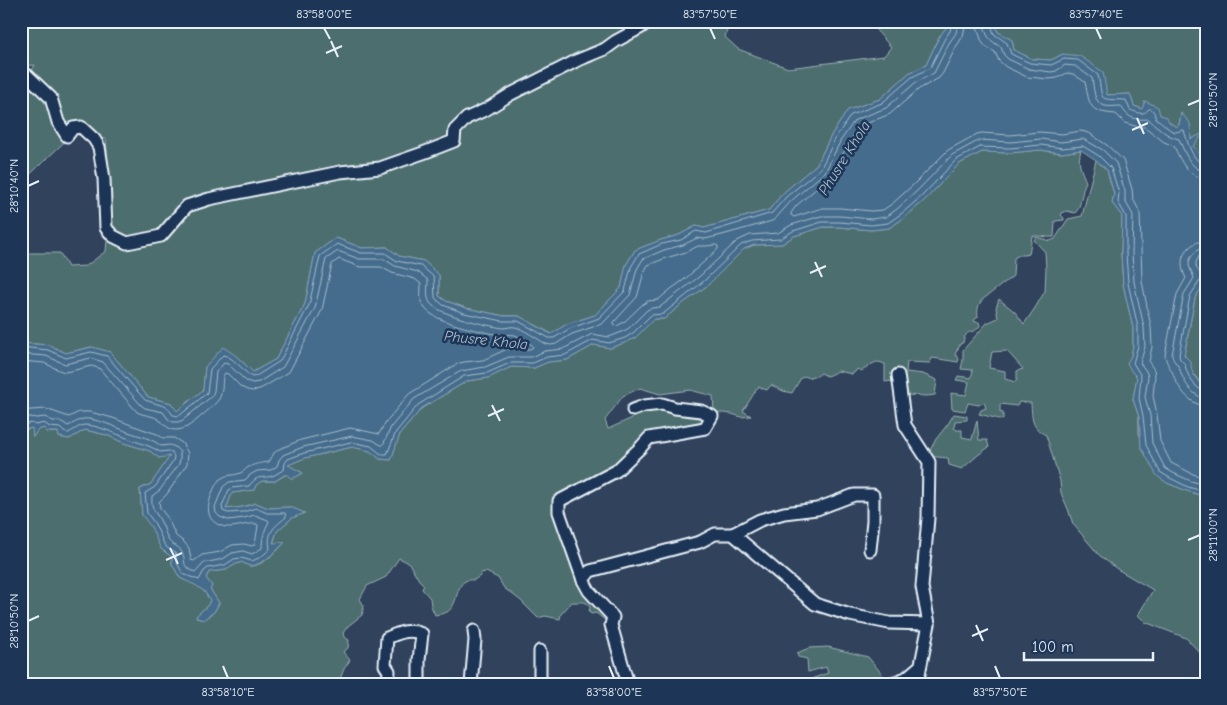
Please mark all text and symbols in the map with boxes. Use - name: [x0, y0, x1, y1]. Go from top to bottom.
- text: 83°58'00"E: [296, 7, 352, 21]
- text: 83°57'50"E: [683, 7, 737, 21]
- text: 83°57'40"E: [1069, 7, 1123, 21]
- text: 28°10'50"N: [1206, 73, 1220, 127]
- water label: Phusre Khola: [814, 117, 874, 198]
- text: 28°10'40"N: [7, 159, 21, 213]
- water label: Phusre Khola: [443, 327, 529, 353]
- text: 28°11'00"N: [1206, 508, 1220, 562]
- text: 28°10'50"N: [7, 594, 21, 648]
- scale bar: [1024, 630, 1153, 662]
- text: 100 m: [1032, 638, 1074, 656]
- text: 83°58'10"E: [202, 685, 254, 699]
- text: 83°58'00"E: [586, 685, 642, 699]
- text: 83°57'50"E: [973, 685, 1027, 699]

